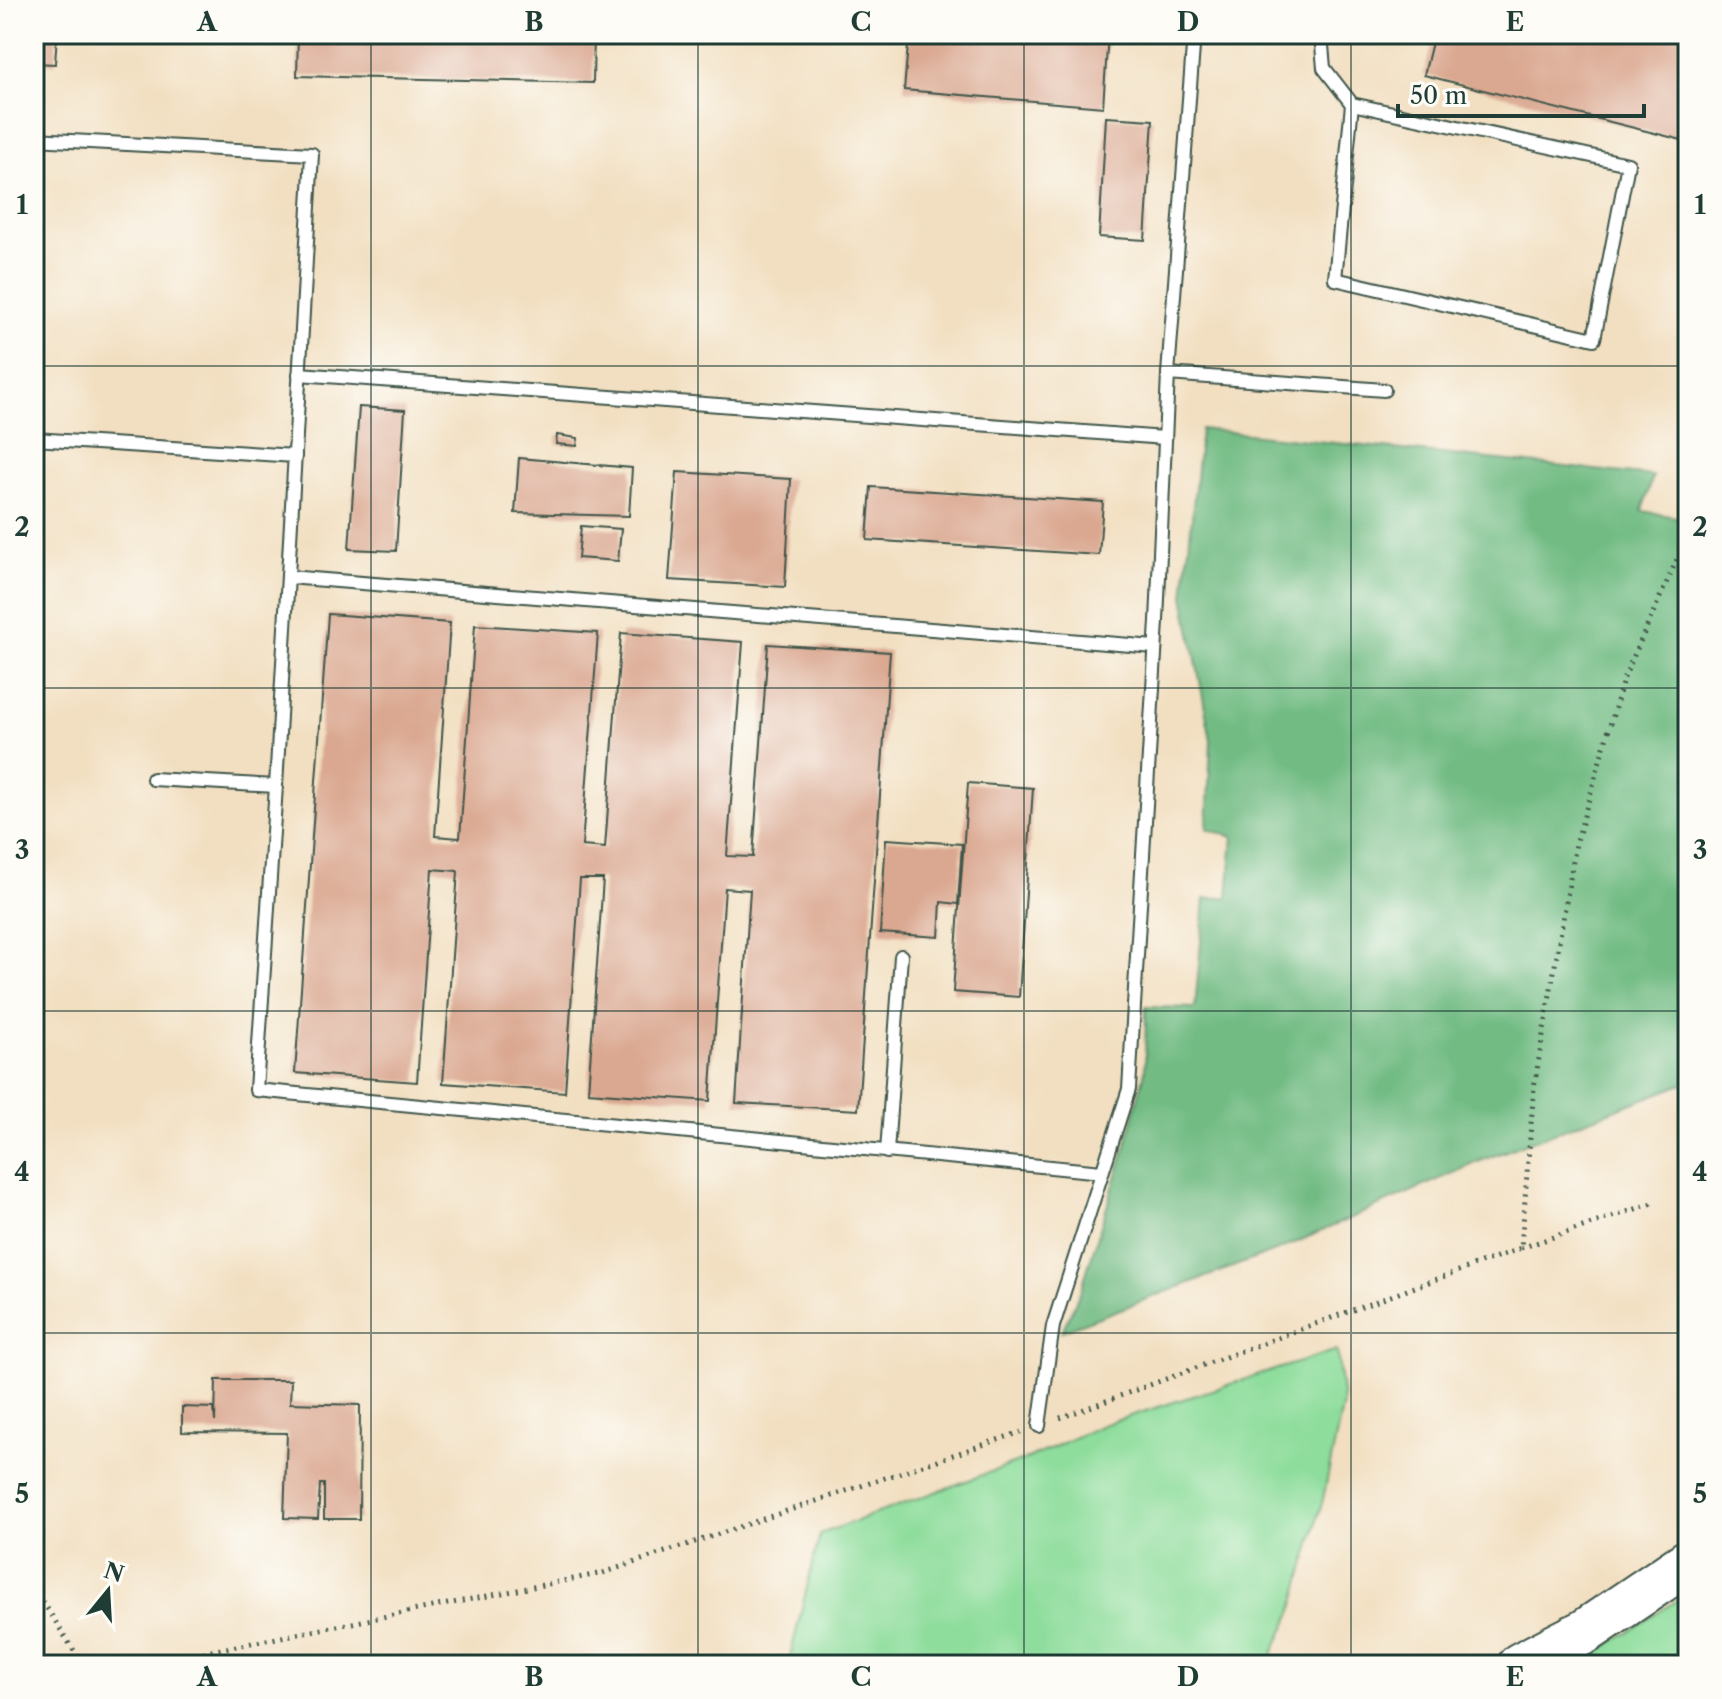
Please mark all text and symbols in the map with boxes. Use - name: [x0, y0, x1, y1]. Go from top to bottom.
- text: A: [196, 6, 218, 38]
- text: B: [524, 6, 544, 38]
- text: C: [851, 6, 871, 38]
- text: D: [1177, 6, 1199, 38]
- text: E: [1506, 6, 1524, 38]
- scale bar: [1398, 68, 1644, 118]
- text: 50 m: [1410, 81, 1467, 110]
- text: 1: [16, 189, 28, 221]
- text: 1: [1694, 189, 1706, 221]
- text: 2: [14, 511, 30, 543]
- text: 2: [1692, 511, 1708, 543]
- text: 3: [15, 834, 29, 866]
- text: 3: [1693, 834, 1707, 866]
- text: 4: [14, 1156, 30, 1188]
- text: 4: [1692, 1156, 1708, 1188]
- text: 5: [15, 1478, 29, 1510]
- text: 5: [1693, 1478, 1707, 1510]
- north arrow: [68, 1551, 148, 1631]
- text: N: [101, 1557, 127, 1588]
- text: A: [196, 1661, 218, 1693]
- text: B: [524, 1661, 544, 1693]
- text: C: [851, 1661, 871, 1693]
- text: D: [1177, 1661, 1199, 1693]
- text: E: [1506, 1661, 1524, 1693]

